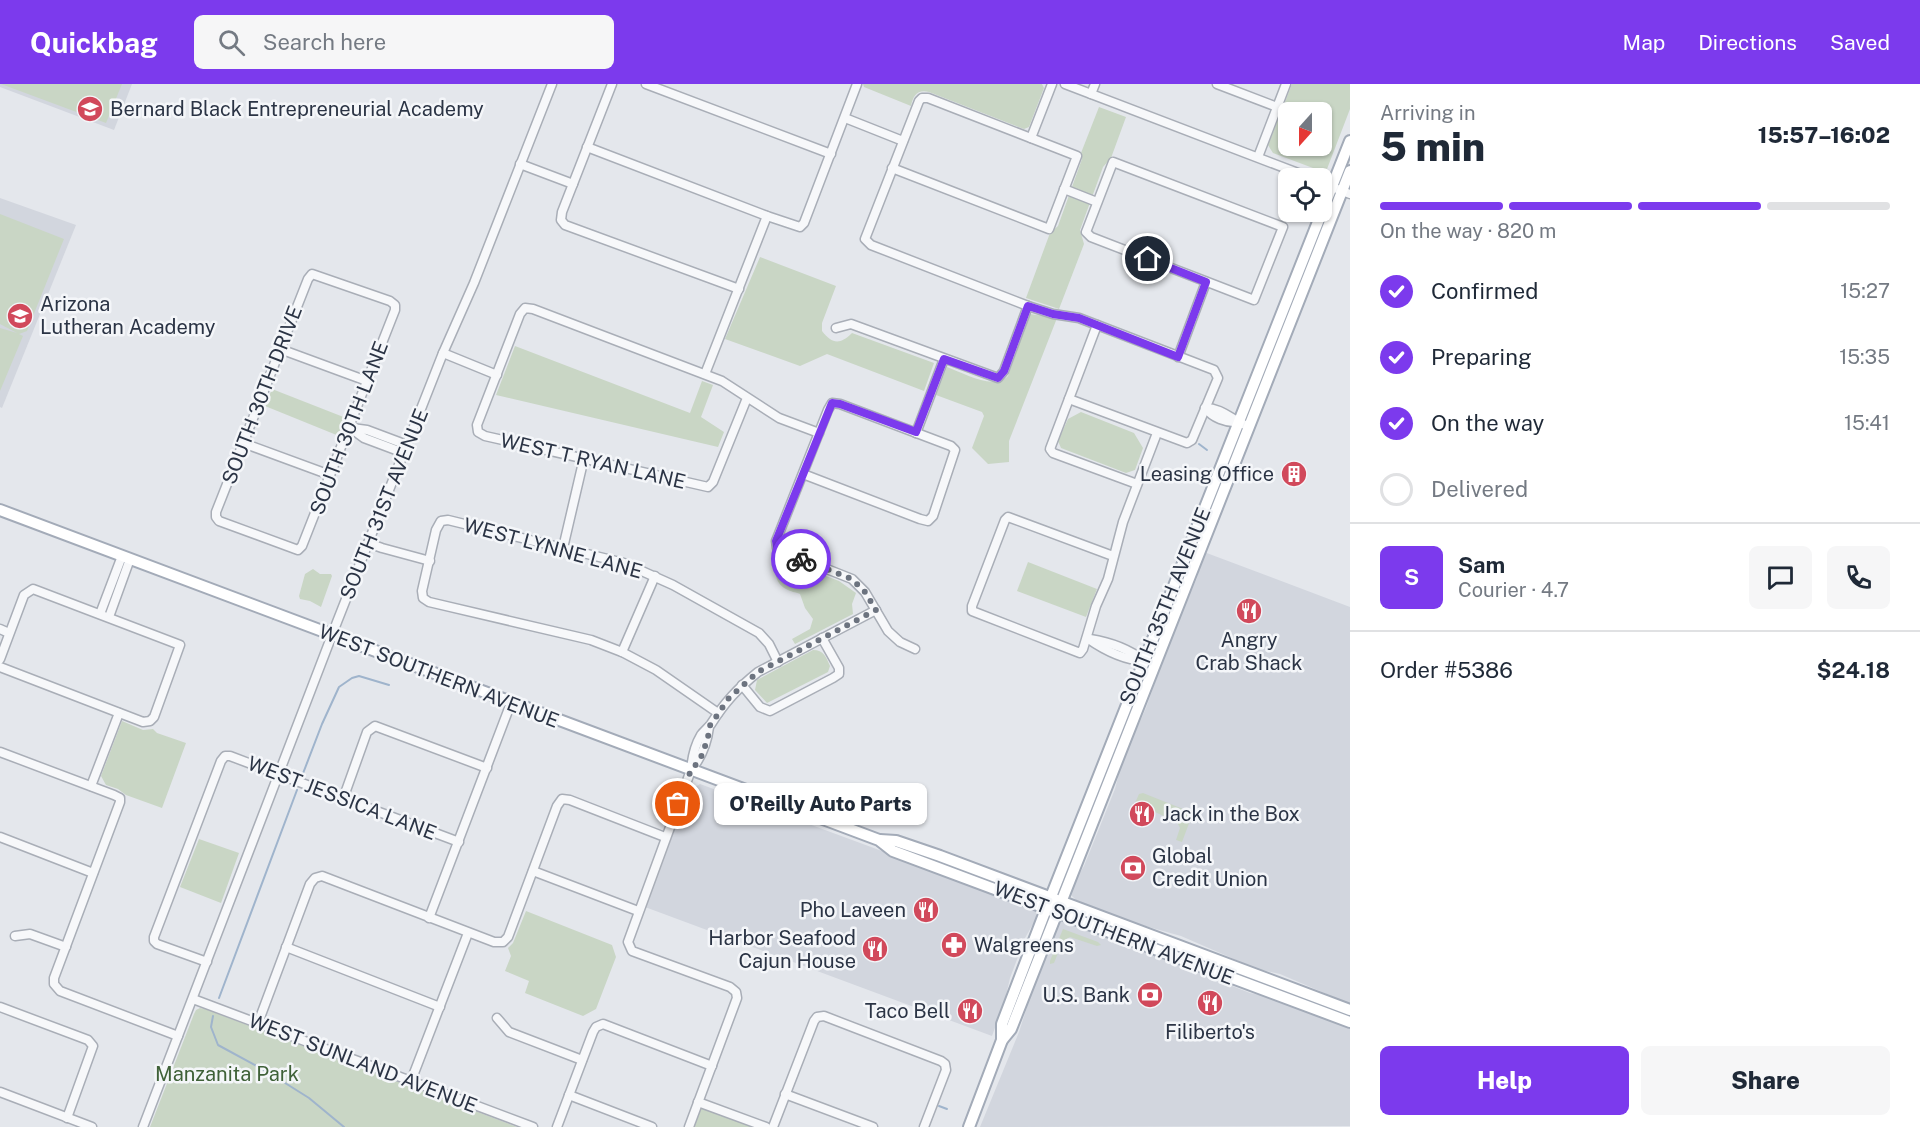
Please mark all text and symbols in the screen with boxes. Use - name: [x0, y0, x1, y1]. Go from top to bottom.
- search box: [194, 15, 614, 69]
- text: Quickbag: [30, 26, 158, 59]
- icon: search: [215, 26, 248, 59]
- text: Search here: [263, 29, 386, 55]
- text: Map: [1623, 30, 1665, 55]
- text: Directions: [1698, 30, 1797, 55]
- text: Saved: [1830, 30, 1890, 55]
- school or university icon: Bernard Black Entrepreneurial Academy: [75, 94, 105, 124]
- place label: Bernard Black Entrepreneurial Academy: [110, 97, 484, 121]
- text: Arriving in: [1380, 101, 1475, 125]
- north arrow: [1278, 102, 1332, 156]
- map controls: [1278, 102, 1332, 222]
- text: 15:57–16:02: [1758, 122, 1890, 148]
- text: 5 min: [1380, 124, 1485, 170]
- button: locate: [1278, 168, 1332, 222]
- text: On the way · 820 m: [1380, 219, 1556, 243]
- pin: [1122, 233, 1173, 284]
- icon: home: [1131, 242, 1164, 275]
- icon: check: [1380, 275, 1413, 308]
- text: Confirmed: [1431, 278, 1538, 304]
- text: 15:27: [1840, 279, 1890, 303]
- place label: Arizona Lutheran Academy: [40, 292, 216, 339]
- school or university icon: Arizona Lutheran Academy: [5, 301, 35, 331]
- street label: SOUTH 30TH DRIVE: [217, 302, 307, 488]
- street label: SOUTH 30TH LANE: [305, 338, 393, 518]
- icon: check: [1380, 341, 1413, 374]
- text: Preparing: [1431, 344, 1532, 370]
- text: 15:35: [1839, 345, 1890, 369]
- street label: SOUTH 31ST AVENUE: [335, 405, 433, 603]
- icon: check: [1380, 407, 1413, 440]
- text: On the way: [1431, 410, 1544, 436]
- text: 15:41: [1844, 411, 1890, 435]
- street label: WEST T RYAN LANE: [498, 428, 688, 494]
- building icon: Leasing Office: [1279, 459, 1309, 489]
- place label: Leasing Office: [1140, 462, 1274, 486]
- text: Delivered: [1431, 476, 1528, 502]
- street label: SOUTH 35TH AVENUE: [1114, 504, 1216, 708]
- street label: WEST LYNNE LANE: [461, 513, 645, 583]
- courier: [771, 529, 831, 589]
- icon: bike: [785, 543, 818, 576]
- button: chat: [1749, 546, 1812, 609]
- button: phone: [1827, 546, 1890, 609]
- text: Sam: [1458, 552, 1505, 578]
- text: S: [1404, 564, 1419, 590]
- text: Courier · 4.7: [1458, 578, 1569, 602]
- restaurant icon: Angry Crab Shack: [1234, 596, 1264, 626]
- street label: WEST SOUTHERN AVENUE: [315, 619, 563, 733]
- place label: Angry Crab Shack: [1196, 628, 1302, 675]
- text: Order #5386: [1380, 657, 1513, 683]
- text: $24.18: [1817, 657, 1890, 683]
- street label: WEST JESSICA LANE: [244, 751, 440, 845]
- pin: [652, 778, 703, 829]
- callout: O'Reilly Auto Parts: [714, 783, 927, 825]
- icon: bag: [661, 787, 694, 820]
- text: O'Reilly Auto Parts: [729, 792, 912, 816]
- restaurant icon: Jack in the Box: [1127, 799, 1157, 829]
- place label: Jack in the Box: [1162, 802, 1300, 826]
- place label: Global Credit Union: [1152, 844, 1268, 891]
- bank icon: Global Credit Union: [1118, 853, 1148, 883]
- street label: WEST SOUTHERN AVENUE: [990, 876, 1238, 990]
- restaurant icon: Pho Laveen: [911, 895, 941, 925]
- place label: Pho Laveen: [800, 898, 906, 922]
- place label: Harbor Seafood Cajun House: [708, 926, 856, 973]
- pharmacy icon: Walgreens: [939, 930, 969, 960]
- place label: Walgreens: [974, 933, 1074, 957]
- restaurant icon: Harbor Seafood Cajun House: [860, 934, 890, 964]
- bank icon: U.S. Bank: [1135, 980, 1165, 1010]
- place label: U.S. Bank: [1042, 983, 1130, 1007]
- restaurant icon: Filiberto's: [1195, 988, 1225, 1018]
- restaurant icon: Taco Bell: [955, 996, 985, 1026]
- place label: Taco Bell: [865, 999, 950, 1023]
- street label: WEST SUNLAND AVENUE: [245, 1008, 481, 1118]
- place label: Filiberto's: [1165, 1020, 1255, 1044]
- button: Help: [1380, 1046, 1629, 1115]
- button: Share: [1641, 1046, 1890, 1115]
- park label: Manzanita Park: [155, 1062, 299, 1086]

